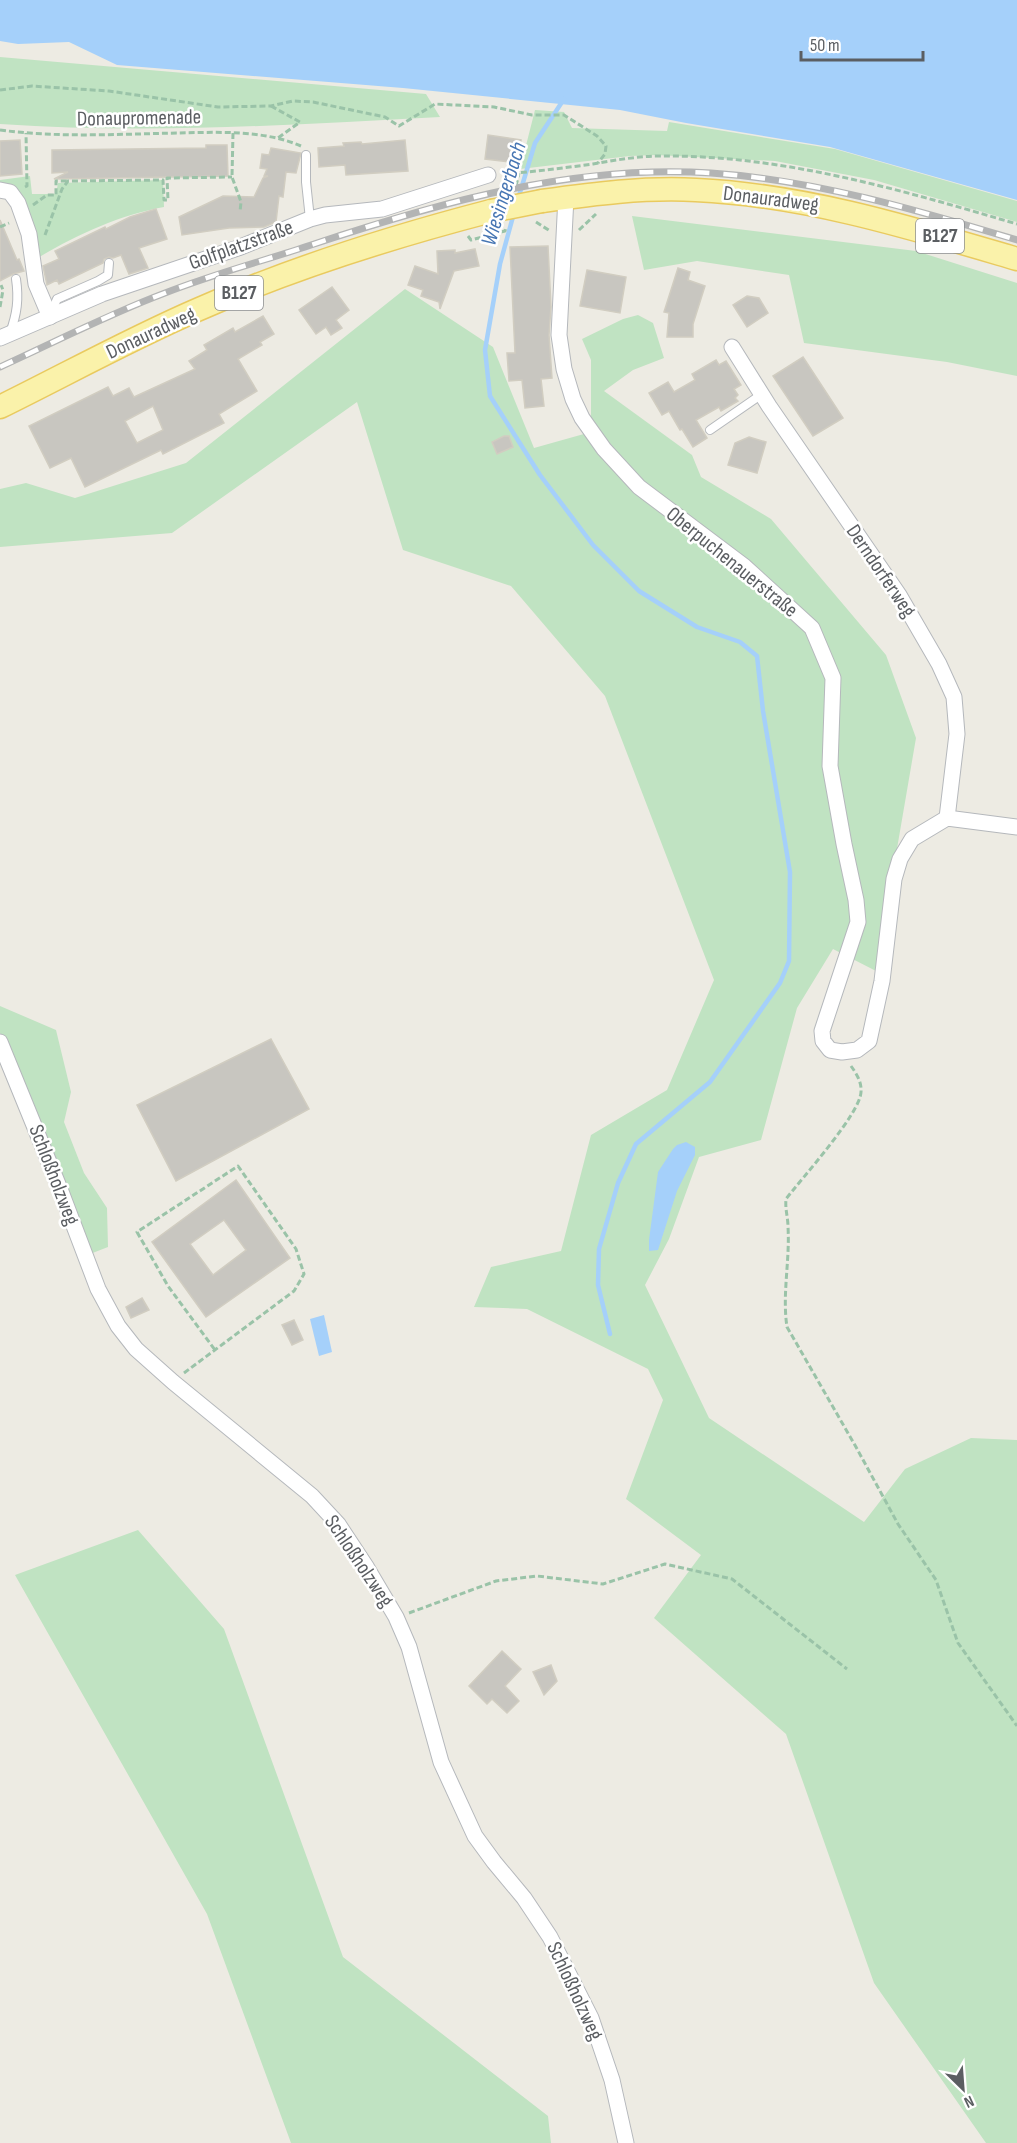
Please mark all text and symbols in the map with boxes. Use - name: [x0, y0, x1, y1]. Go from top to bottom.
- scale bar: [801, 24, 922, 62]
- text: 50 m: [810, 35, 840, 56]
- street label: Donaupromenade: [77, 104, 201, 132]
- water label: Wiesingerbach: [475, 139, 533, 249]
- street label: Donauradweg: [722, 181, 820, 217]
- street label: Golfplatzstraße: [186, 215, 296, 275]
- road number: B127: [916, 219, 964, 253]
- road number: B127: [215, 276, 263, 310]
- street label: Donauradweg: [102, 301, 200, 365]
- street label: Oberpuchenauerstraße: [661, 501, 803, 623]
- street label: Derndorferweg: [841, 520, 921, 622]
- street label: Schloßholzweg: [23, 1121, 85, 1229]
- street label: Schloßholzweg: [319, 1510, 399, 1612]
- street label: Schloßholzweg: [541, 1938, 609, 2044]
- north arrow: [933, 2059, 993, 2119]
- text: N: [961, 2091, 977, 2112]

